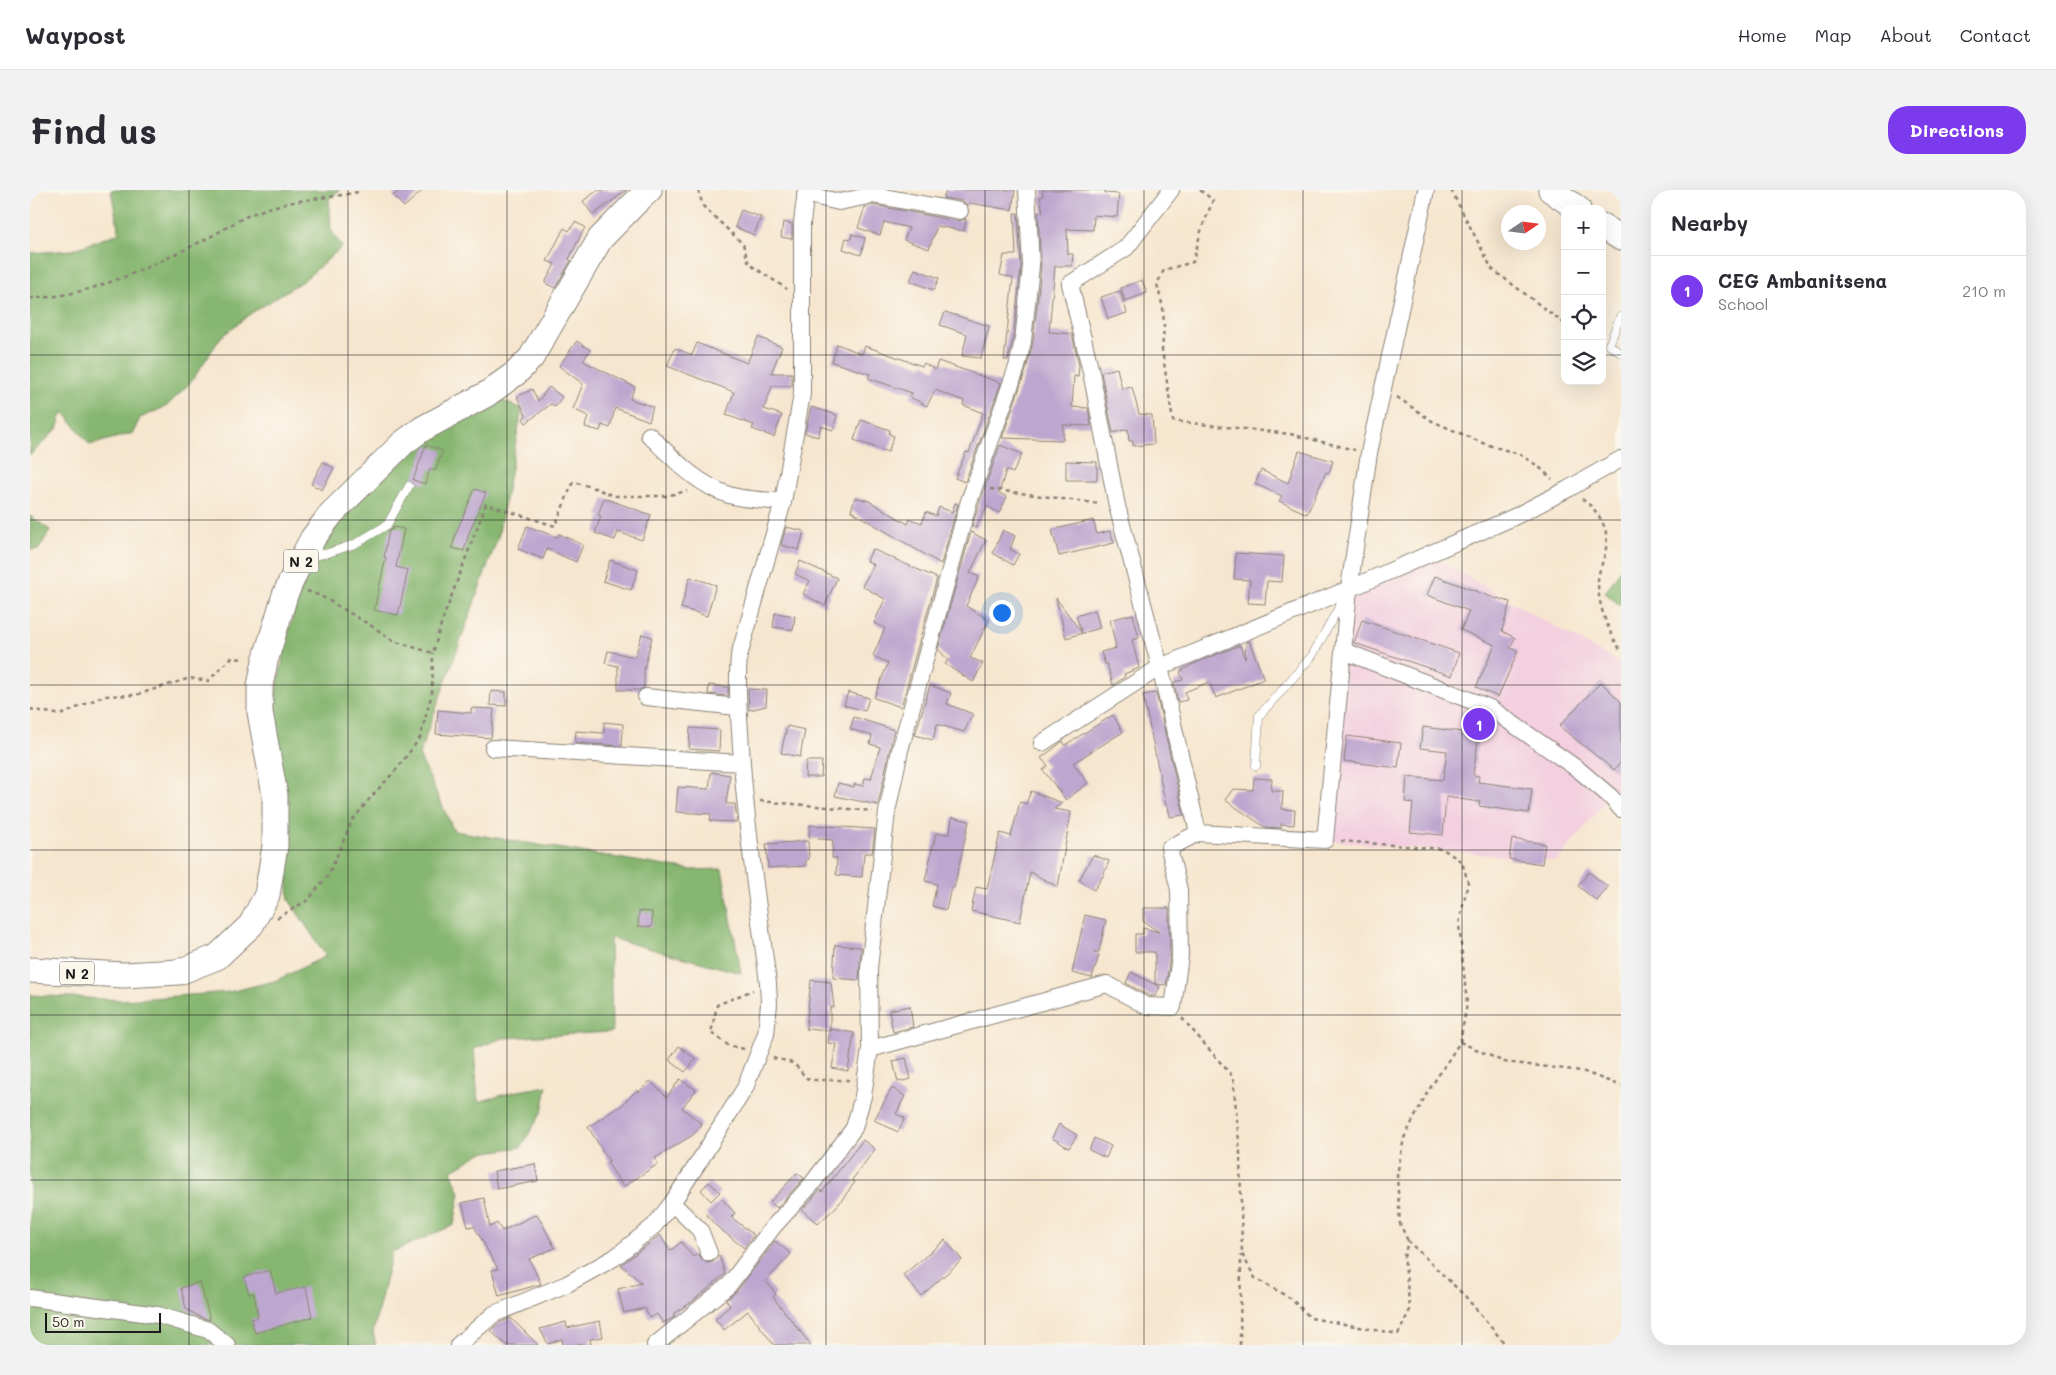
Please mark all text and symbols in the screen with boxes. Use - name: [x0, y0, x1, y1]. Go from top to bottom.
- text: Waypost: [25, 19, 126, 50]
- text: Home: [1738, 23, 1787, 47]
- text: Map: [1815, 23, 1851, 47]
- text: About: [1879, 23, 1932, 47]
- text: Contact: [1960, 23, 2031, 47]
- button: Directions: [1888, 106, 2026, 154]
- text: Find us: [30, 107, 157, 153]
- north arrow: [1501, 205, 1546, 250]
- map controls: [1561, 205, 1606, 385]
- button: +: [1561, 205, 1606, 250]
- text: Nearby: [1671, 209, 1748, 236]
- button: −: [1561, 250, 1606, 295]
- text: CEG Ambanitsena: [1718, 268, 1887, 293]
- text: 1: [1683, 280, 1691, 301]
- text: 210 m: [1962, 280, 2006, 301]
- text: School: [1718, 293, 1768, 314]
- button: locate: [1561, 295, 1606, 340]
- button: layers: [1561, 340, 1606, 385]
- road number: N 2: [284, 550, 318, 572]
- your location: [989, 600, 1015, 626]
- pin: 1: [1463, 705, 1495, 743]
- road number: N 2: [60, 961, 94, 984]
- scale bar: [45, 1310, 161, 1333]
- text: 50 m: [52, 1312, 84, 1331]

